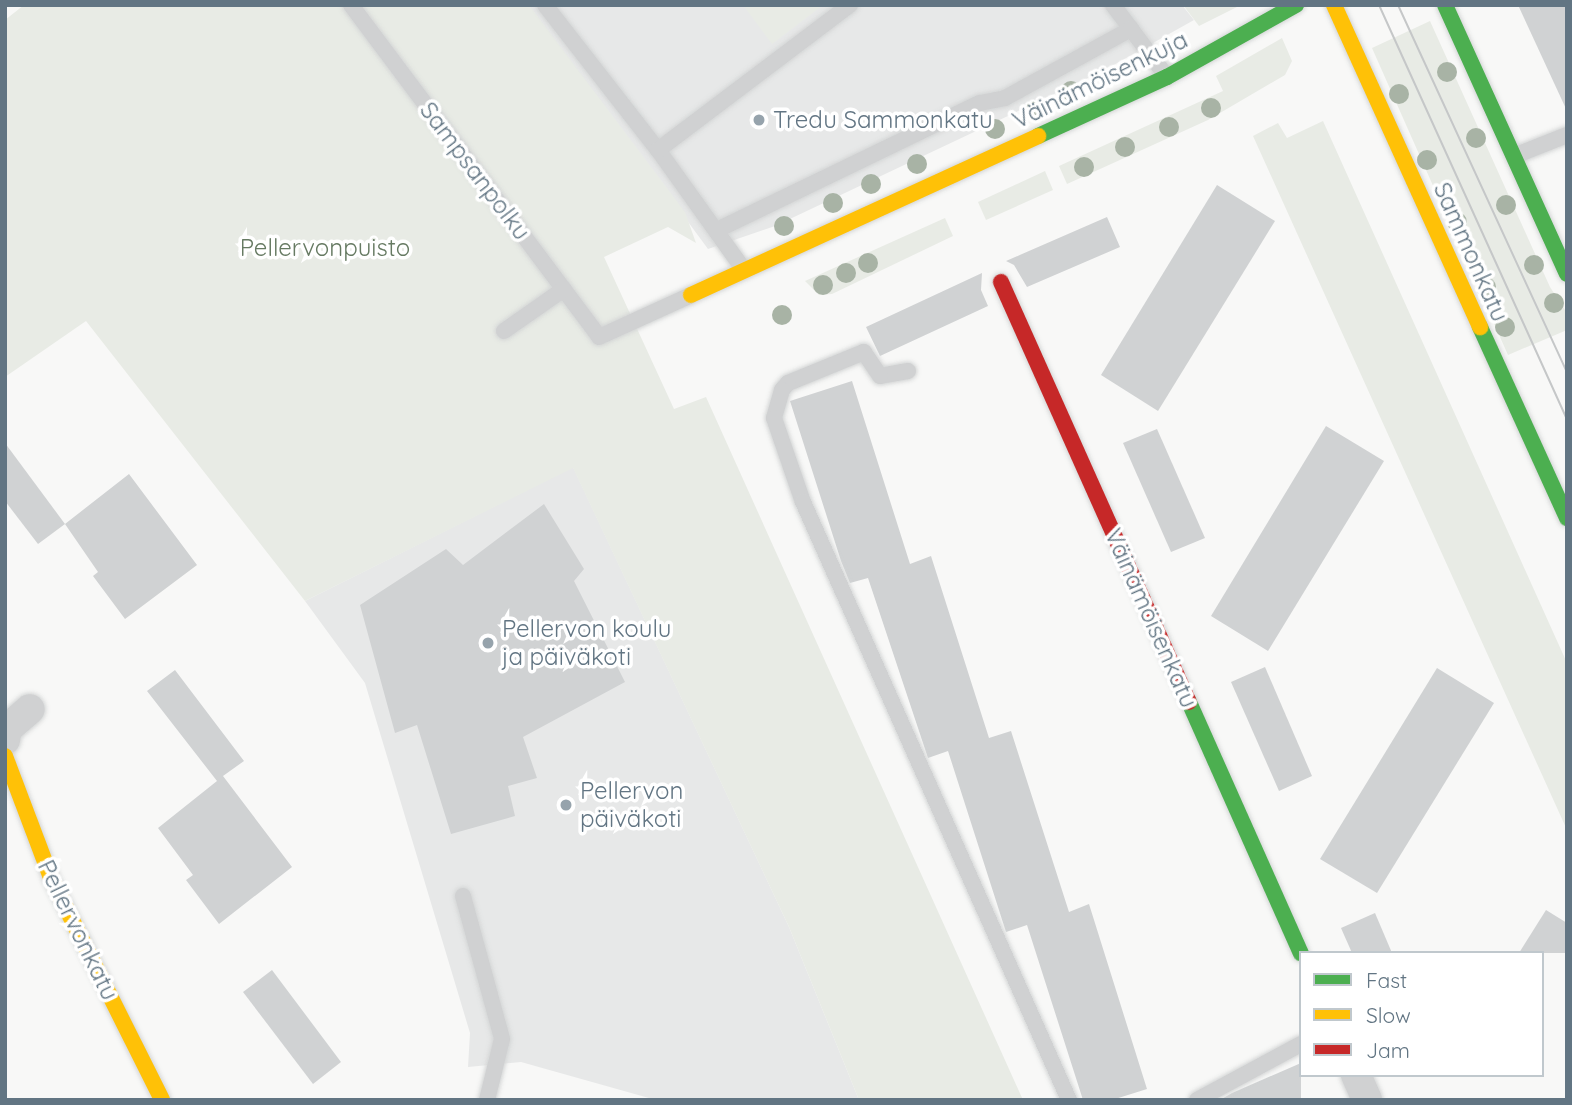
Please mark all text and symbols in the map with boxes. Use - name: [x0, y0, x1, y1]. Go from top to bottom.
- street label: Väinämöisenkuja: [1008, 25, 1192, 135]
- street label: Sampsanpolku: [414, 96, 536, 246]
- place label: Tredu Sammonkatu: [773, 106, 993, 134]
- marker: Tredu Sammonkatu: [751, 112, 767, 128]
- street label: Sammonkatu: [1427, 178, 1515, 326]
- park label: Pellervonpuisto: [240, 234, 410, 262]
- street label: Väinämöisenkatu: [1099, 524, 1203, 712]
- place label: Pellervon koulu ja päiväkoti: [502, 615, 671, 671]
- marker: Pellervon koulu ja päiväkoti: [480, 635, 496, 651]
- place label: Pellervon päiväkoti: [580, 777, 683, 833]
- marker: Pellervon päiväkoti: [558, 797, 574, 813]
- street label: Pellervonkatu: [32, 855, 124, 1005]
- legend: [1299, 951, 1544, 1077]
- text: Fast: [1366, 967, 1407, 993]
- text: Slow: [1366, 1002, 1411, 1028]
- text: Jam: [1366, 1037, 1410, 1063]

